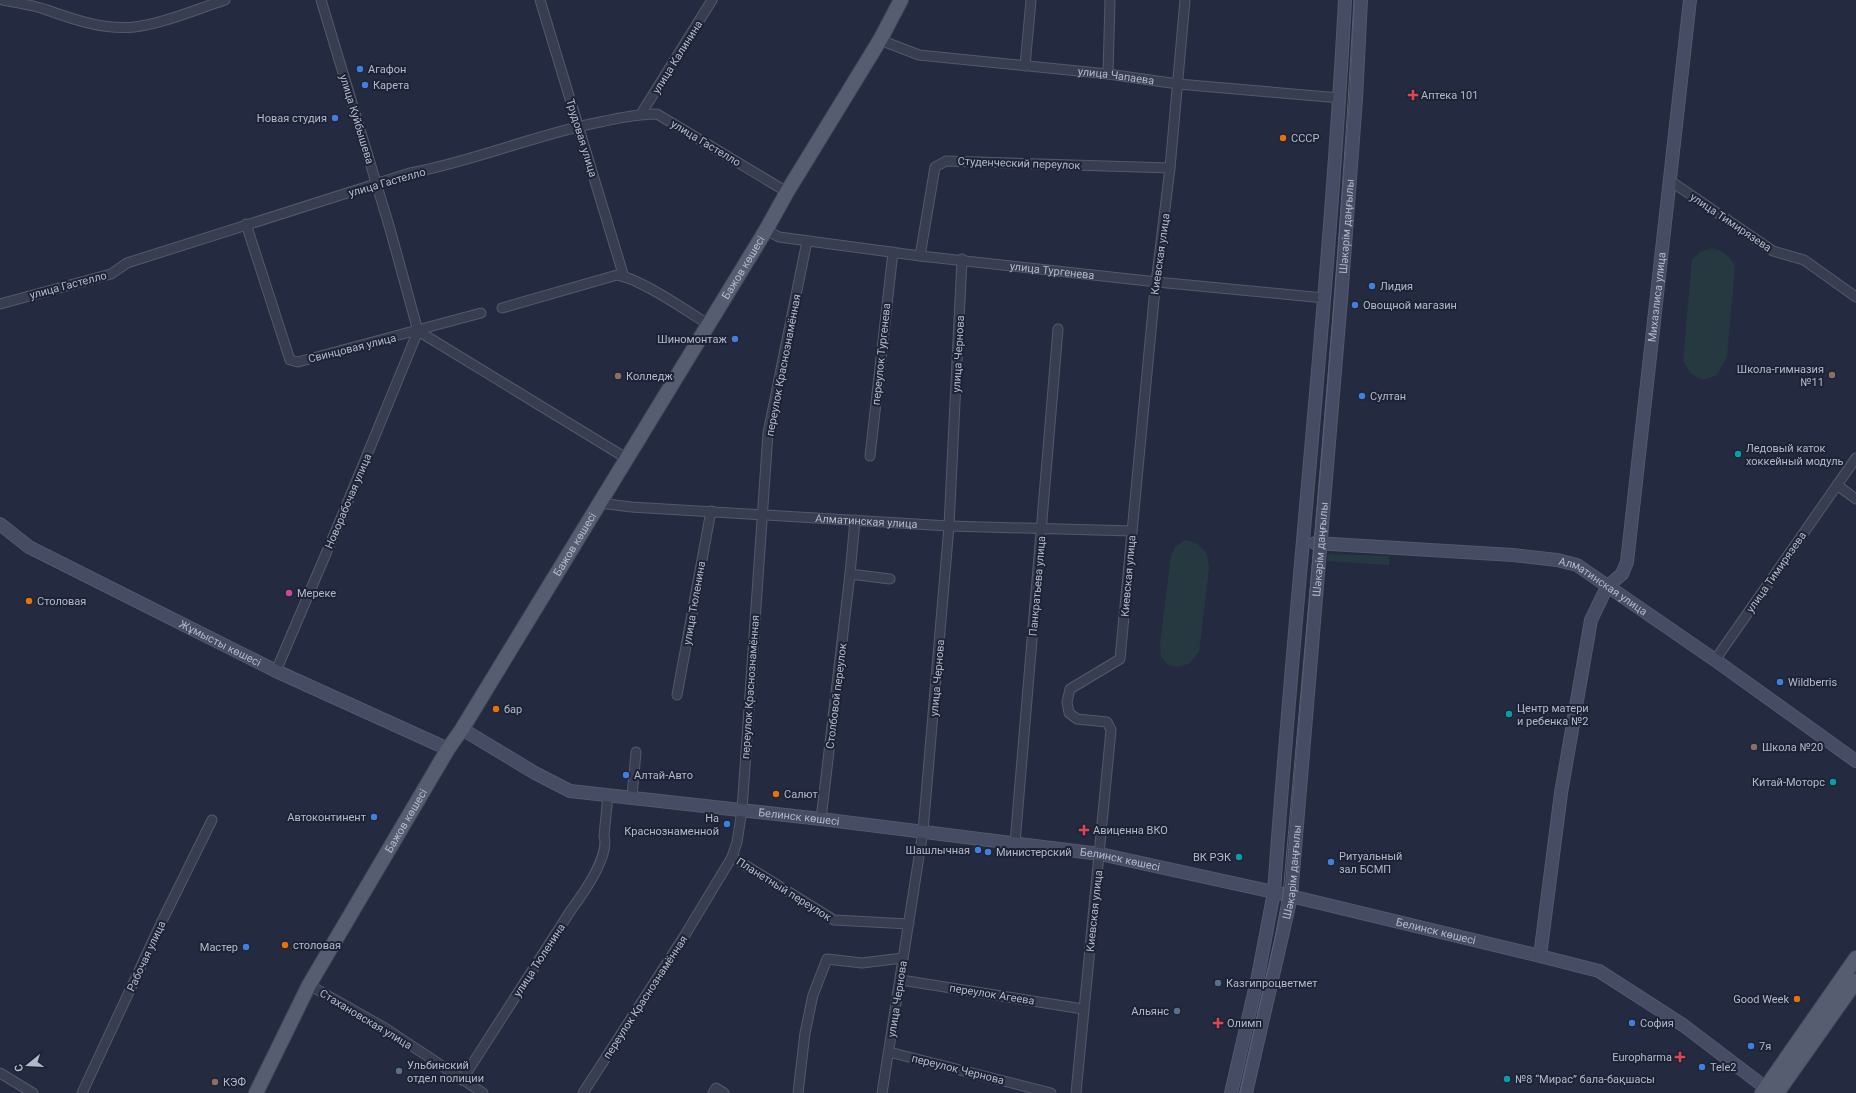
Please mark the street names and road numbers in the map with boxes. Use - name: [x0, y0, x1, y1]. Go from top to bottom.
- street label: улица Калинина: [650, 18, 705, 96]
- street label: улица Чапаева: [1077, 65, 1155, 88]
- street label: улица Куйбышева: [337, 73, 376, 166]
- street label: Трудовая улица: [563, 97, 600, 179]
- street label: улица Гастелло: [668, 117, 743, 169]
- street label: Студенческий переулок: [957, 155, 1081, 172]
- street label: улица Гастелло: [347, 165, 427, 200]
- street label: Шәкәрім даңғылы: [1337, 179, 1357, 274]
- street label: улица Тимирязева: [1688, 190, 1774, 254]
- street label: Киевская улица: [1148, 213, 1173, 296]
- street label: Бажов көшесі: [719, 234, 768, 302]
- street label: Михаэлиса улица: [1646, 251, 1669, 343]
- street label: улица Тургенева: [1009, 260, 1095, 282]
- street label: улица Гастелло: [28, 269, 108, 302]
- street label: переулок Краснознамённая: [763, 293, 804, 437]
- street label: переулок Тургенева: [870, 302, 893, 406]
- street label: улица Чернова: [950, 315, 967, 393]
- street label: Свинцовая улица: [307, 331, 397, 366]
- street label: Новорабочая улица: [323, 452, 374, 551]
- street label: Шәкәрім даңғылы: [1310, 501, 1331, 597]
- street label: Бажов көшесі: [551, 510, 599, 579]
- street label: Алматинская улица: [815, 512, 918, 531]
- street label: улица Тимирязева: [1744, 529, 1809, 615]
- street label: Панкратьева улица: [1027, 535, 1048, 637]
- street label: Киевская улица: [1118, 535, 1139, 617]
- street label: Алматинская улица: [1557, 555, 1650, 618]
- street label: улица Тюленина: [681, 560, 708, 646]
- street label: переулок Краснознамённая: [739, 614, 762, 760]
- street label: Жұмысты көшесі: [177, 617, 263, 669]
- street label: улица Чернова: [928, 639, 947, 717]
- street label: Столбовой переулок: [824, 642, 849, 750]
- street label: Бажов көшесі: [382, 787, 430, 855]
- street label: Белинск көшесі: [758, 806, 840, 828]
- street label: Шәкәрім даңғылы: [1280, 824, 1304, 921]
- street label: Белинск көшесі: [1079, 846, 1161, 874]
- street label: Планетный переулок: [734, 855, 834, 924]
- street label: Киевская улица: [1084, 870, 1105, 953]
- street label: Белинск көшесі: [1395, 916, 1477, 947]
- street label: Рабочая улица: [124, 919, 168, 993]
- street label: улица Тюленина: [511, 921, 568, 999]
- street label: переулок Краснознамённая: [601, 933, 690, 1061]
- street label: улица Чернова: [885, 960, 910, 1038]
- street label: переулок Агеева: [948, 981, 1035, 1008]
- street label: Стахановская улица: [317, 987, 414, 1052]
- street label: переулок Чернова: [910, 1052, 1005, 1087]

